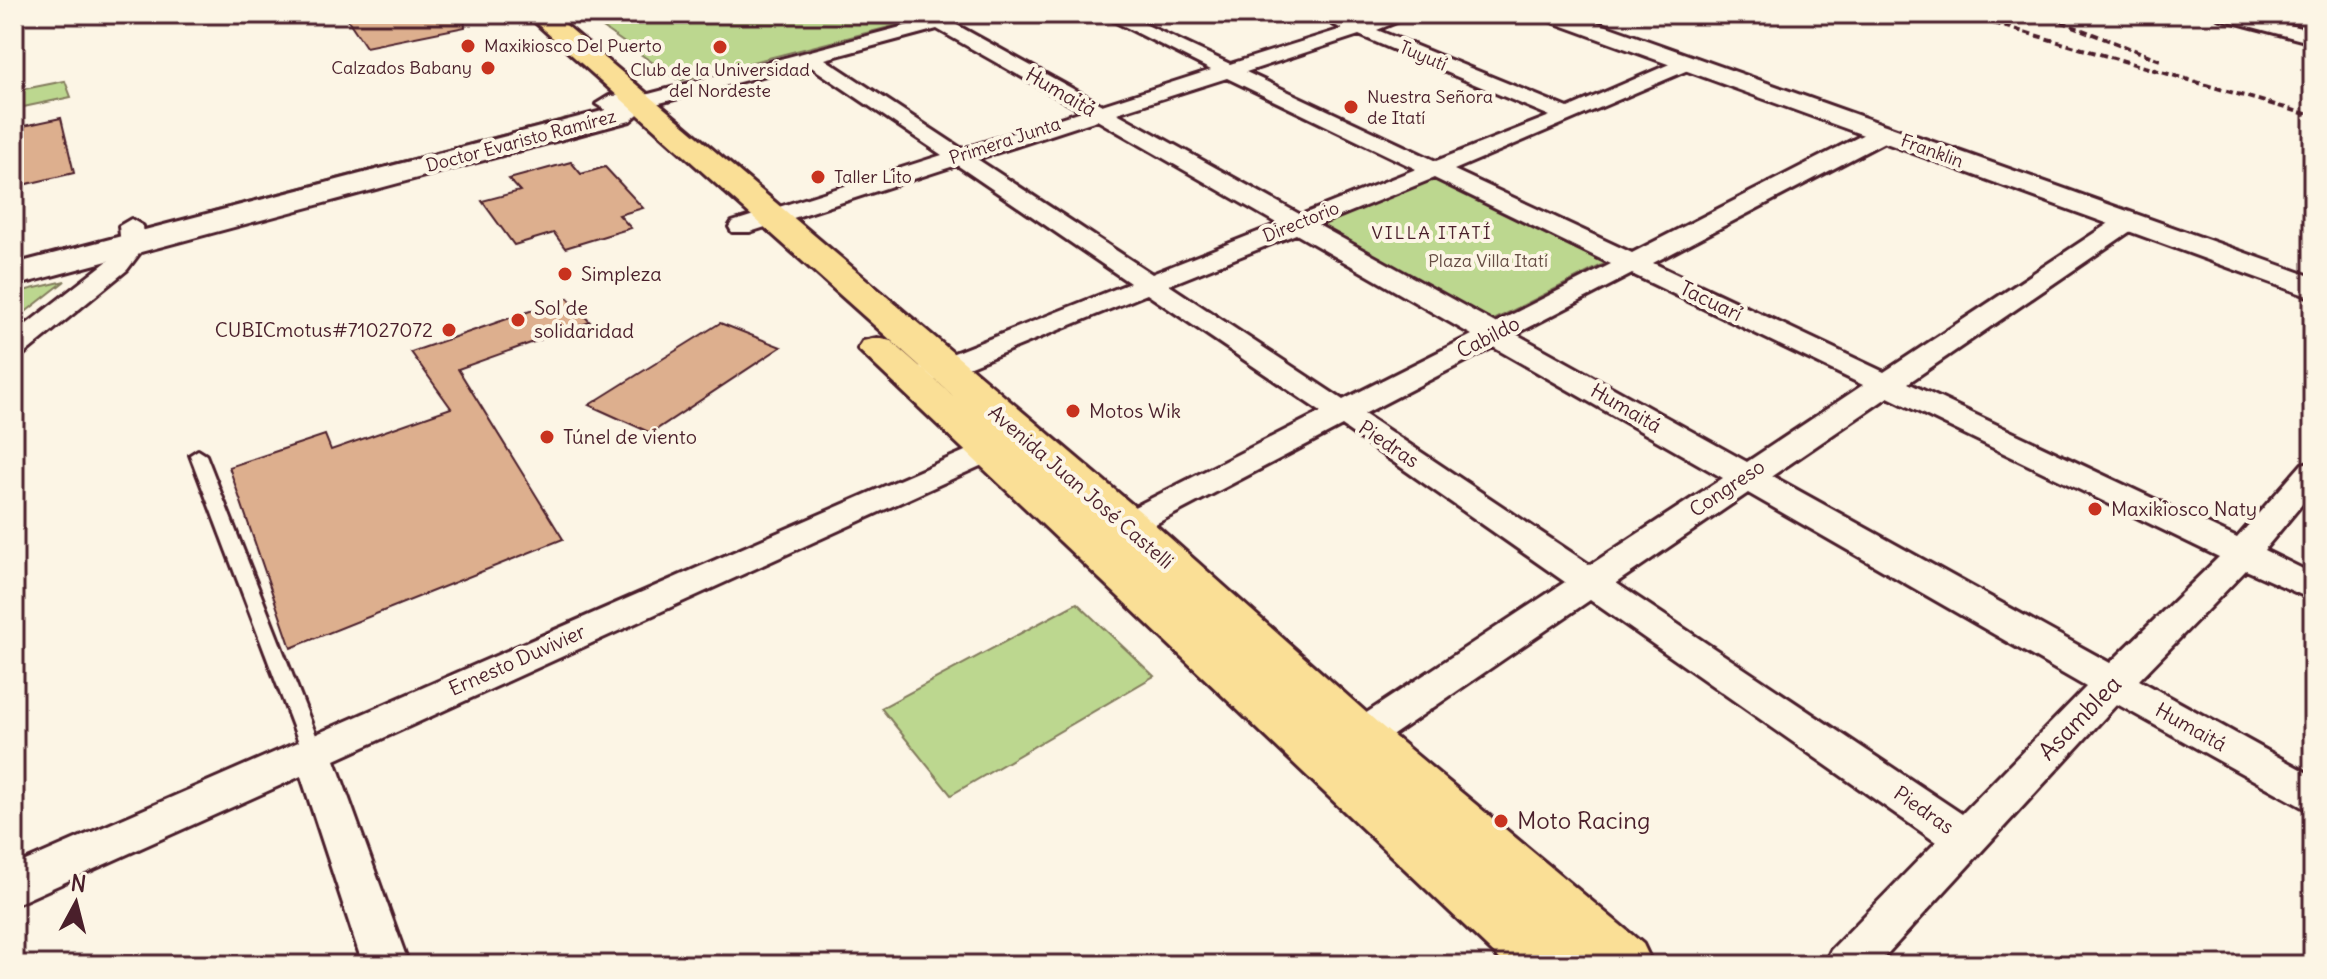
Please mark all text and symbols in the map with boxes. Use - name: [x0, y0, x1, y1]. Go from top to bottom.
- place label: Maxikiosco Del Puerto: [484, 34, 662, 57]
- street label: Tuyutí: [1396, 35, 1450, 76]
- marker: Maxikiosco Del Puerto: [459, 37, 477, 55]
- marker: Club de la Universidad del Nordeste: [711, 38, 729, 56]
- place label: Calzados Babany: [331, 56, 472, 79]
- place label: Club de la Universidad del Nordeste: [630, 58, 810, 102]
- marker: Calzados Babany: [479, 59, 497, 77]
- street label: Humaitá: [1021, 61, 1101, 122]
- place label: Nuestra Señora de Itatí: [1367, 85, 1493, 129]
- marker: Nuestra Señora de Itatí: [1342, 98, 1360, 116]
- street label: Doctor Evaristo Ramírez: [423, 104, 619, 177]
- street label: Primera Junta: [946, 112, 1063, 169]
- street label: Franklin: [1898, 129, 1967, 172]
- place label: Taller Lito: [834, 165, 912, 188]
- marker: Taller Lito: [809, 168, 827, 186]
- street label: Directorio: [1259, 196, 1342, 247]
- district label: VILLA ITATÍ: [1372, 221, 1493, 244]
- park label: Plaza Villa Itatí: [1428, 249, 1548, 272]
- place label: Simpleza: [581, 261, 662, 286]
- marker: Simpleza: [556, 265, 574, 283]
- street label: Tacuarí: [1676, 275, 1747, 326]
- place label: Sol de solidaridad: [534, 295, 634, 343]
- street label: Cabildo: [1452, 310, 1523, 363]
- marker: Sol de solidaridad: [509, 311, 527, 329]
- place label: CUBICmotus#71027072: [215, 317, 433, 342]
- marker: CUBICmotus#71027072: [440, 321, 458, 339]
- street label: Humaitá: [1586, 377, 1666, 438]
- place label: Motos Wik: [1089, 398, 1181, 423]
- street label: Avenida Juan José Castelli: [984, 399, 1179, 574]
- marker: Motos Wik: [1064, 402, 1082, 420]
- street label: Piedras: [1354, 414, 1424, 473]
- place label: Túnel de viento: [563, 424, 697, 449]
- marker: Túnel de viento: [538, 428, 556, 446]
- street label: Congreso: [1684, 453, 1769, 522]
- place label: Maxikiosco Naty: [2111, 496, 2257, 521]
- marker: Maxikiosco Naty: [2086, 500, 2104, 518]
- street label: Ernesto Duvivier: [444, 618, 589, 701]
- street label: Asamblea: [2032, 669, 2127, 766]
- street label: Humaitá: [2151, 697, 2231, 756]
- street label: Piedras: [1889, 780, 1959, 839]
- place label: Moto Racing: [1517, 805, 1651, 835]
- marker: Moto Racing: [1492, 812, 1510, 830]
- north arrow: [36, 863, 116, 943]
- text: N: [69, 868, 88, 898]

